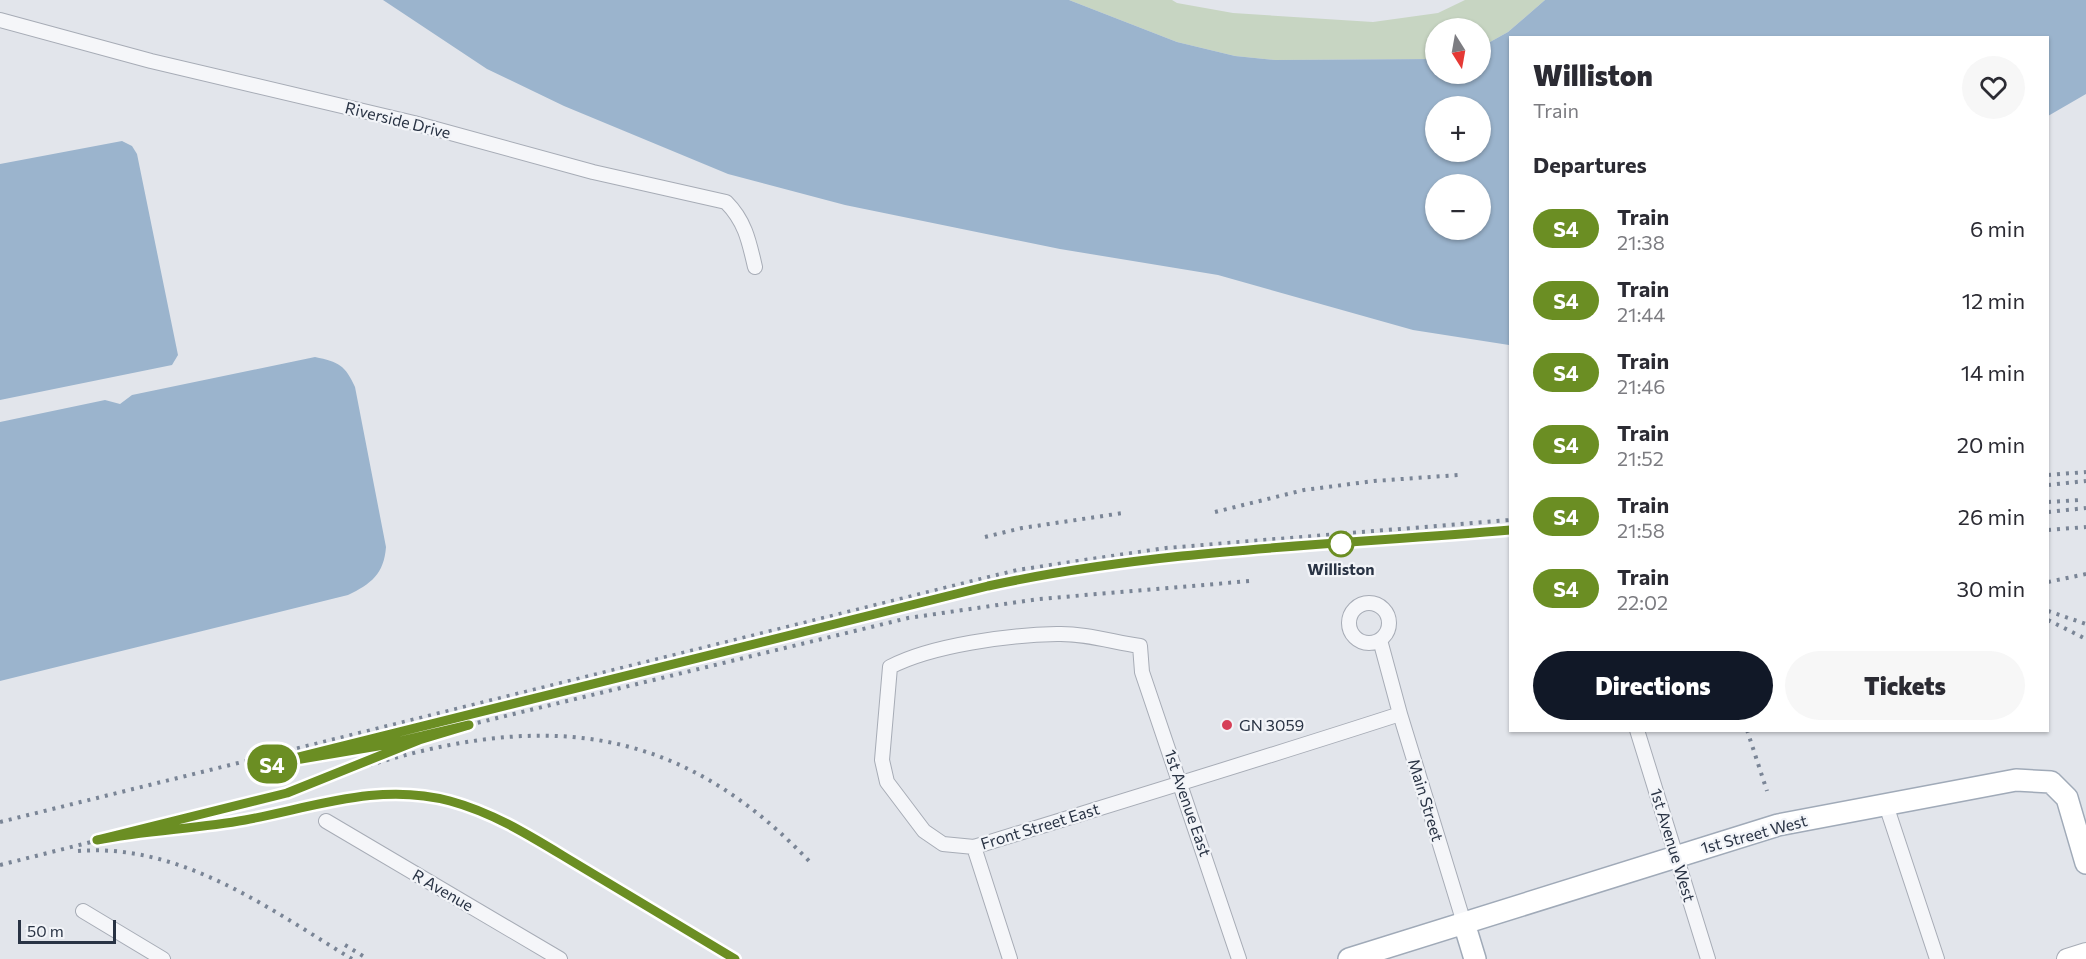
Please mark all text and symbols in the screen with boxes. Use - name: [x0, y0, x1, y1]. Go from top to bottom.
- north arrow: [1425, 18, 1491, 84]
- map controls: [1425, 18, 1491, 240]
- button: heart: [1962, 56, 2025, 119]
- text: Williston: [1533, 58, 1653, 92]
- button: +: [1425, 96, 1491, 162]
- street label: Riverside Drive: [343, 97, 453, 142]
- text: Train: [1533, 98, 1579, 122]
- text: Departures: [1533, 151, 1647, 178]
- button: −: [1425, 174, 1491, 240]
- text: Train: [1617, 203, 1669, 230]
- text: 6 min: [1970, 215, 2025, 242]
- text: S4: [1553, 216, 1579, 241]
- text: 21:38: [1617, 230, 1665, 254]
- text: Train: [1617, 275, 1669, 302]
- text: 12 min: [1962, 287, 2025, 314]
- text: S4: [1553, 288, 1579, 313]
- text: 21:44: [1617, 302, 1665, 326]
- text: Train: [1617, 347, 1669, 374]
- text: 14 min: [1961, 359, 2025, 386]
- text: S4: [1553, 360, 1579, 385]
- text: 21:46: [1617, 374, 1666, 398]
- text: Train: [1617, 419, 1669, 446]
- text: 20 min: [1957, 431, 2025, 458]
- text: S4: [1553, 432, 1579, 457]
- text: 21:52: [1617, 446, 1664, 470]
- text: Train: [1617, 491, 1669, 518]
- text: 26 min: [1958, 503, 2025, 530]
- text: S4: [1553, 504, 1579, 529]
- text: 21:58: [1617, 518, 1665, 542]
- marker: Williston: [1328, 531, 1354, 557]
- place label: Williston: [1307, 559, 1375, 578]
- text: Train: [1617, 563, 1669, 590]
- text: 30 min: [1956, 575, 2025, 602]
- text: S4: [1553, 576, 1579, 601]
- text: 22:02: [1617, 590, 1668, 614]
- button: Directions: [1533, 651, 1773, 720]
- button: Tickets: [1785, 651, 2025, 720]
- place label: GN 3059: [1239, 715, 1304, 734]
- marker: GN 3059: [1220, 718, 1234, 732]
- line badge: S4: [245, 744, 299, 783]
- street label: 1st Avenue East: [1161, 747, 1216, 859]
- text: S4: [259, 752, 285, 777]
- street label: Main Street: [1405, 756, 1448, 844]
- street label: 1st Avenue West: [1647, 786, 1700, 904]
- street label: Front Street East: [978, 798, 1102, 853]
- street label: 1st Street West: [1699, 810, 1810, 857]
- street label: R Avenue: [409, 865, 477, 915]
- scale bar: [18, 917, 116, 944]
- text: 50 m: [27, 921, 64, 940]

